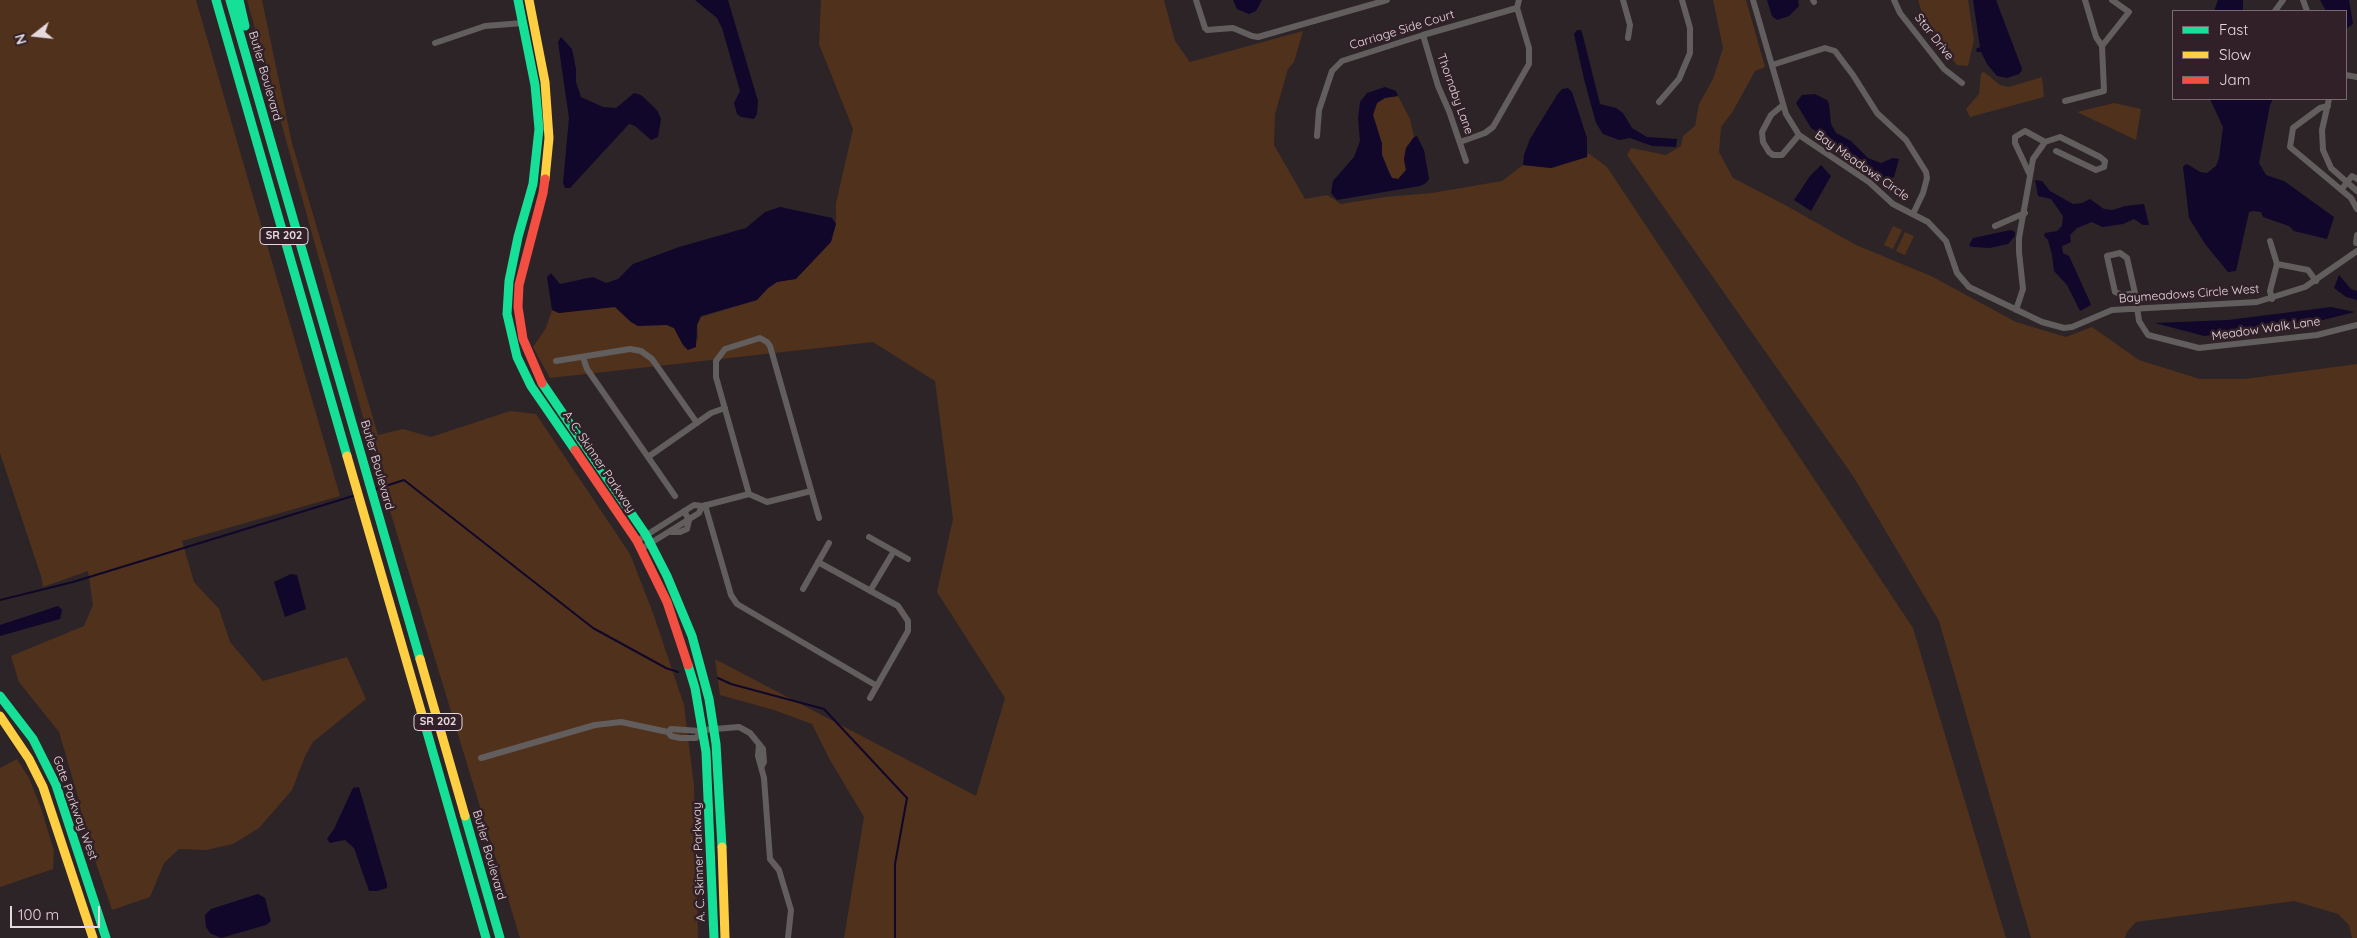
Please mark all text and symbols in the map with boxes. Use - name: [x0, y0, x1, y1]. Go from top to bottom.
- street label: Carriage Side Court: [1348, 7, 1456, 53]
- north arrow: [10, 10, 60, 60]
- legend: [2172, 10, 2347, 100]
- street label: Star Drive: [1911, 11, 1957, 63]
- text: Fast: [2219, 20, 2248, 39]
- street label: Butler Boulevard: [245, 30, 285, 122]
- text: N: [11, 32, 31, 47]
- text: Slow: [2219, 45, 2251, 64]
- street label: Thornaby Lane: [1434, 52, 1476, 136]
- text: Jam: [2219, 70, 2250, 89]
- street label: Bay Meadows Circle: [1812, 128, 1912, 204]
- road number: SR 202: [260, 228, 308, 245]
- street label: Baymeadows Circle West: [2118, 282, 2260, 306]
- street label: Meadow Walk Lane: [2211, 314, 2321, 344]
- street label: A. C. Skinner Parkway: [560, 409, 638, 515]
- street label: Butler Boulevard: [357, 419, 397, 511]
- road number: SR 202: [414, 714, 462, 730]
- street label: Gate Parkway West: [49, 754, 101, 862]
- street label: A. C. Skinner Parkway: [690, 802, 708, 922]
- street label: Butler Boulevard: [469, 809, 509, 901]
- scale bar: [12, 896, 102, 928]
- text: 100 m: [18, 905, 59, 924]

